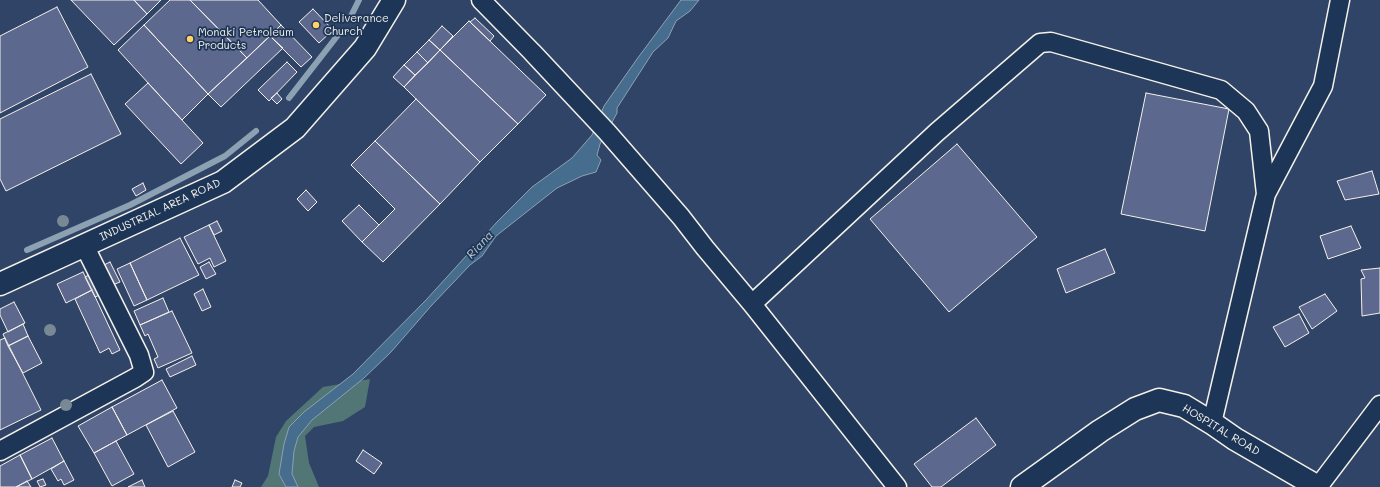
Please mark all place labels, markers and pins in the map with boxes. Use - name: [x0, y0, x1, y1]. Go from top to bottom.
- place label: Deliverance Church: [324, 12, 389, 38]
- marker: Deliverance Church: [311, 20, 321, 30]
- place label: Monaki Petroleum Products: [198, 26, 294, 52]
- marker: Monaki Petroleum Products: [185, 34, 195, 44]

